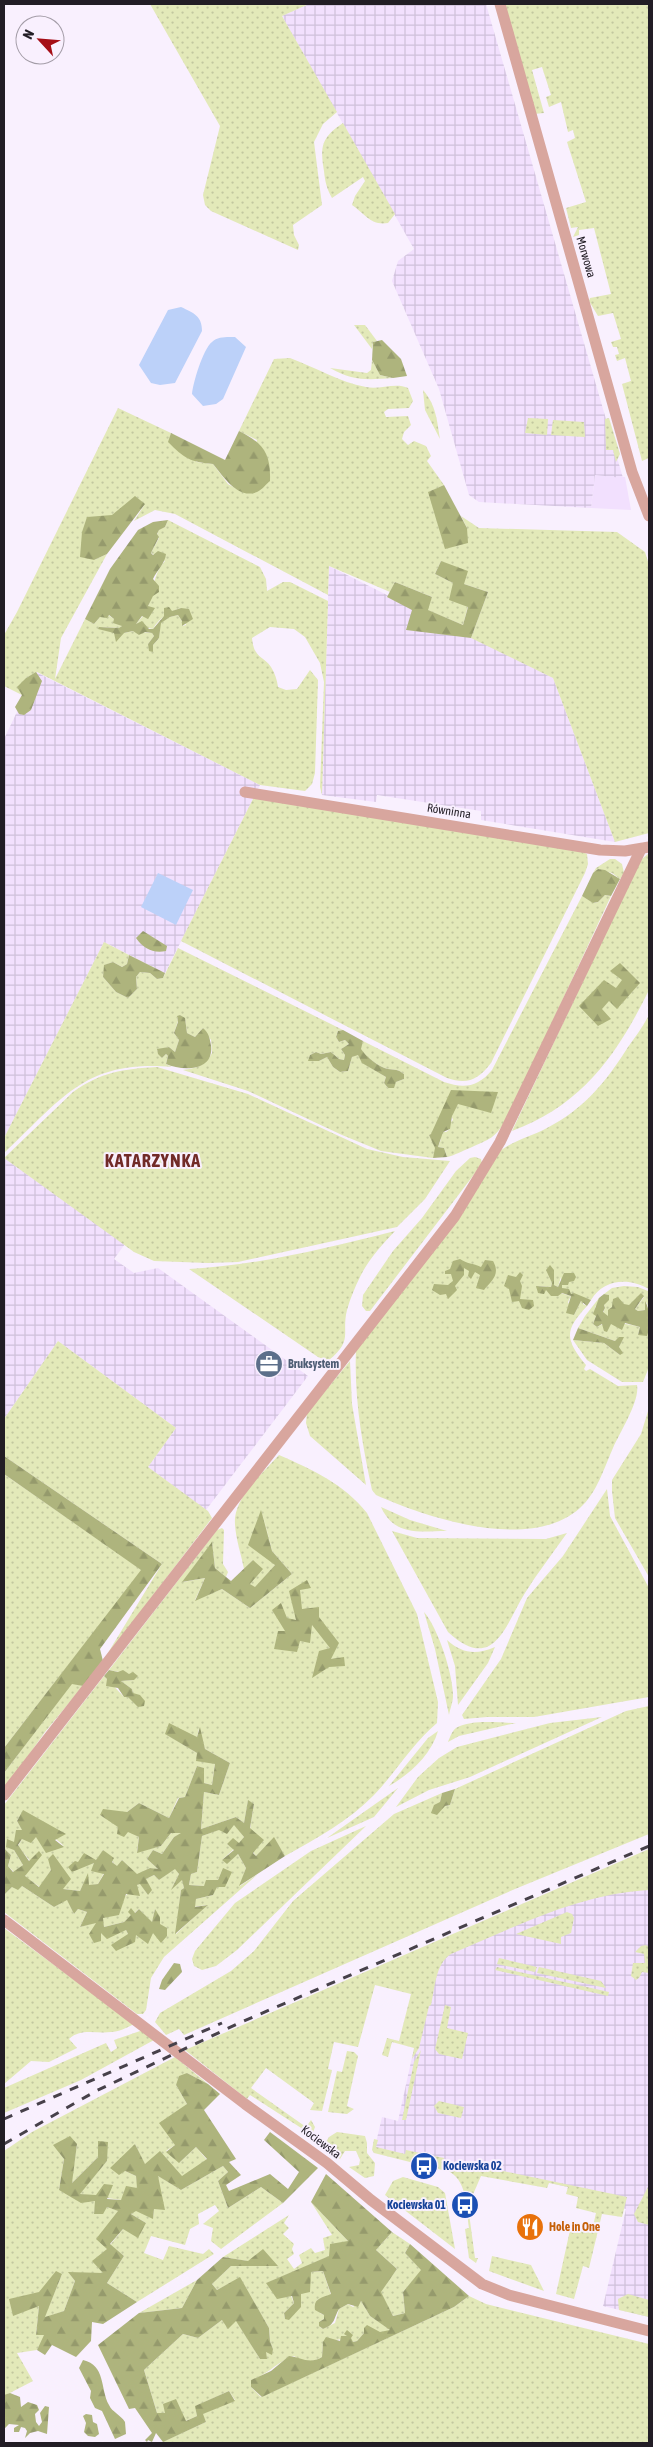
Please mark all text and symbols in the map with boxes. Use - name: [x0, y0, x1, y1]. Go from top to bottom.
- north arrow: [15, 15, 65, 65]
- text: N: [19, 27, 37, 42]
- street label: Morwowa: [573, 235, 599, 279]
- street label: Równinna: [426, 801, 472, 821]
- district label: KATARZYNKA: [105, 1150, 201, 1171]
- office icon: Bruksystem: [254, 1349, 284, 1379]
- place label: Bruksystem: [288, 1357, 340, 1371]
- street label: Kociewska: [298, 2123, 344, 2161]
- bus stop icon: Kociewska 02: [409, 2151, 439, 2181]
- place label: Kociewska 02: [443, 2159, 502, 2173]
- bus stop icon: Kociewska 01: [450, 2190, 480, 2220]
- place label: Kociewska 01: [387, 2198, 446, 2212]
- restaurant icon: Hole in One: [515, 2212, 545, 2242]
- place label: Hole in One: [549, 2220, 601, 2234]

